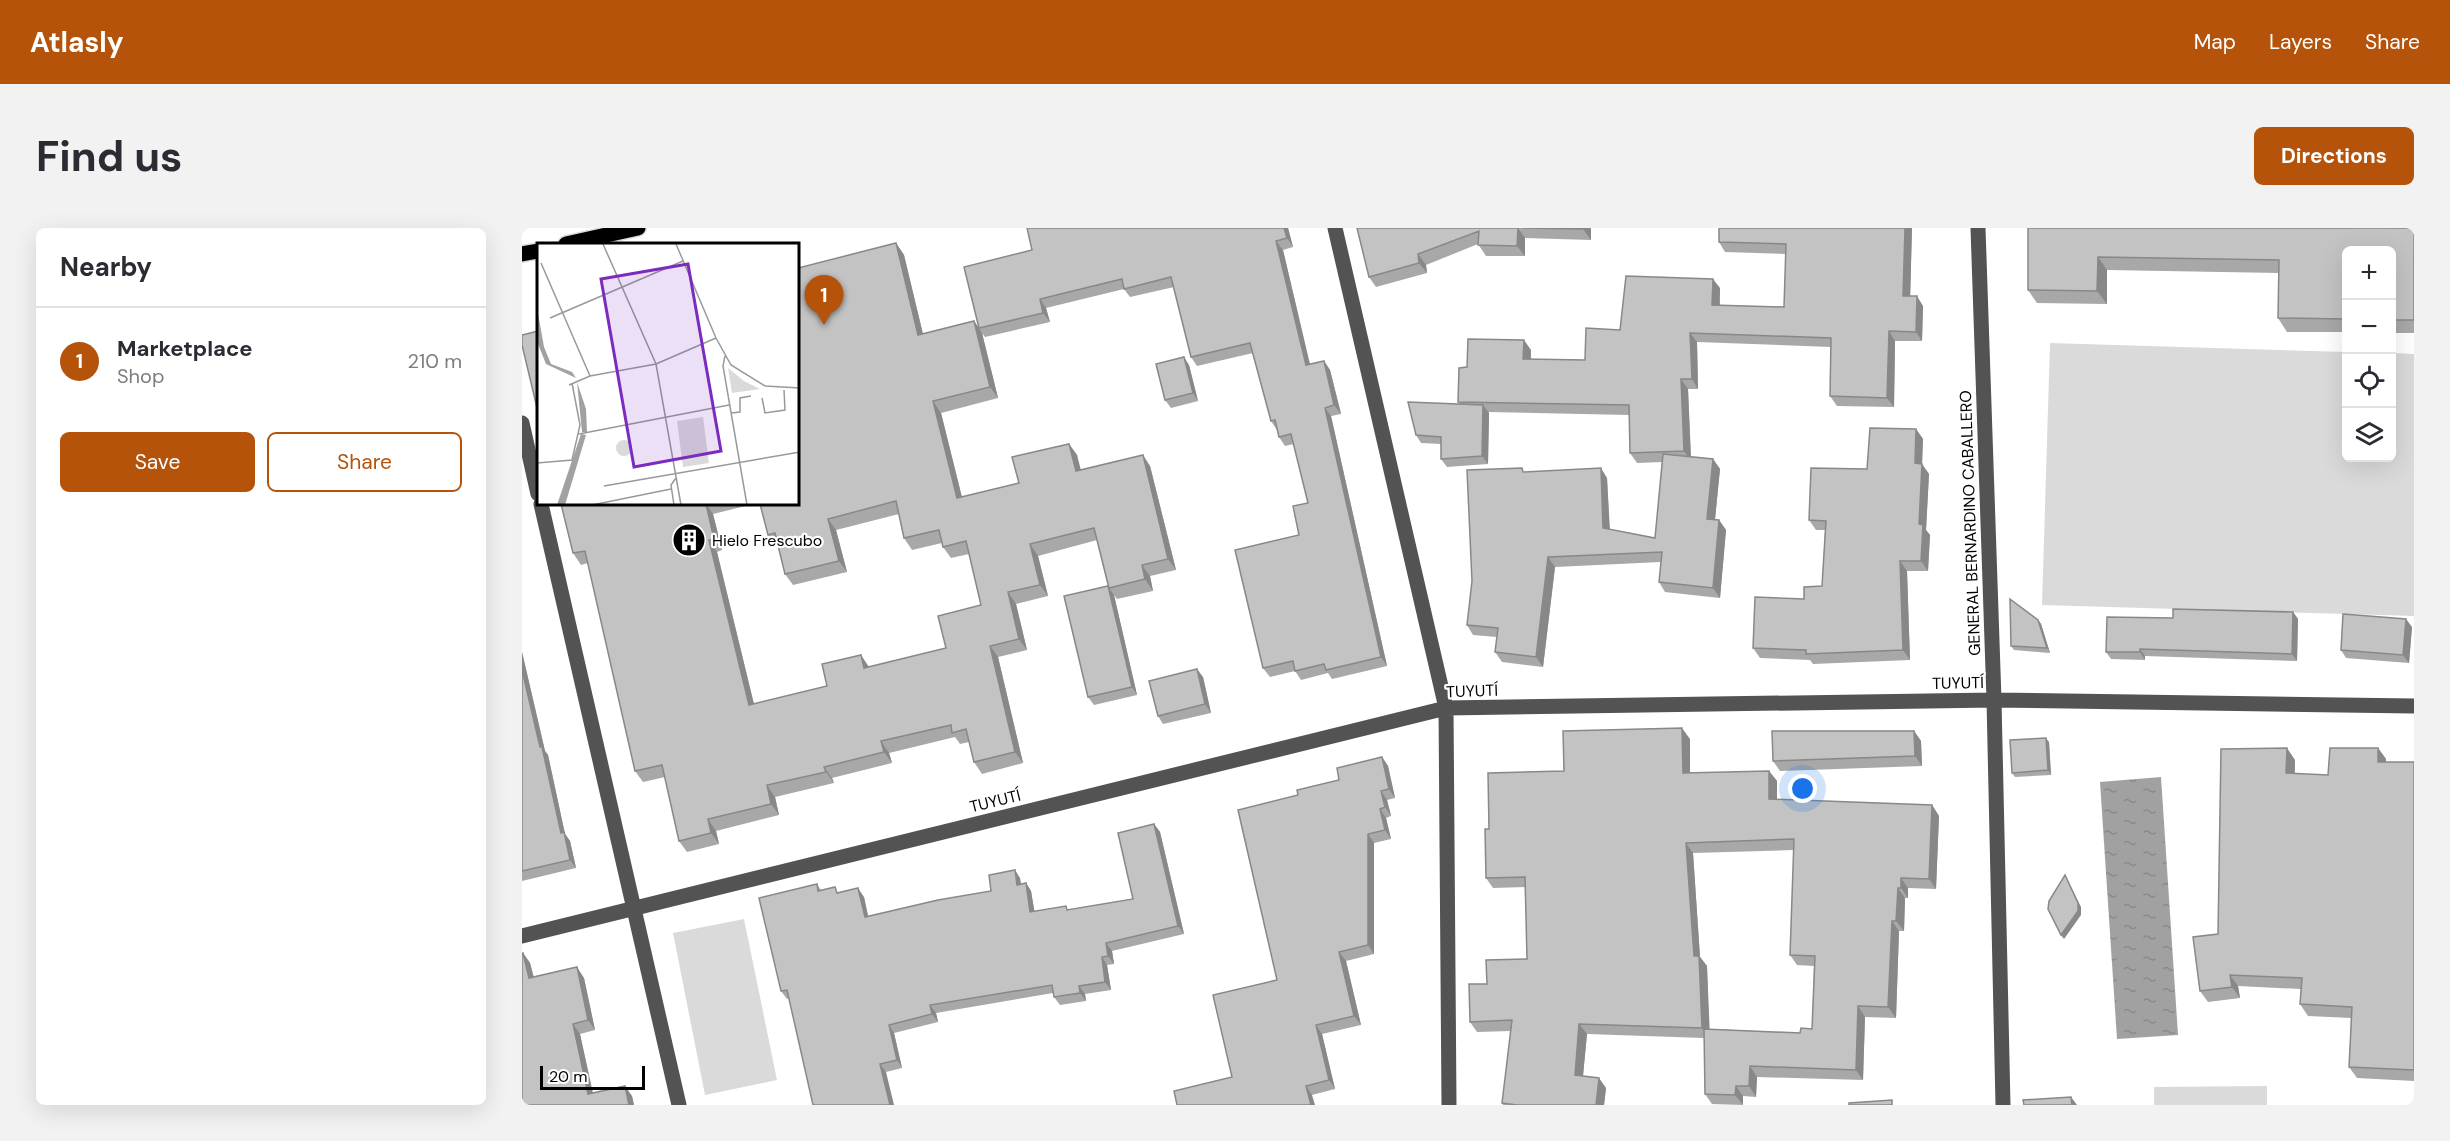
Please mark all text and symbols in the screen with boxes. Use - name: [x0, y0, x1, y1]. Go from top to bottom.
- text: Atlasly: [30, 24, 124, 61]
- text: Map: [2194, 28, 2236, 56]
- text: Layers: [2269, 28, 2332, 56]
- text: Share: [2365, 28, 2420, 56]
- button: Directions: [2254, 127, 2414, 185]
- text: Find us: [36, 129, 182, 184]
- inset map: [537, 243, 800, 506]
- map controls: [2342, 246, 2396, 462]
- button: +: [2342, 246, 2396, 300]
- text: Nearby: [60, 250, 152, 284]
- pin: 1: [804, 276, 844, 325]
- button: −: [2342, 300, 2396, 354]
- text: Marketplace: [117, 334, 253, 363]
- text: 1: [76, 348, 83, 374]
- text: 210 m: [407, 348, 462, 374]
- button: locate: [2342, 354, 2396, 408]
- text: Shop: [117, 363, 164, 389]
- street label: GENERAL BERNARDINO CABALLERO: [1955, 390, 1985, 656]
- button: layers: [2342, 408, 2396, 462]
- button: Save: [60, 432, 255, 492]
- button: Share: [267, 432, 462, 492]
- building icon: Hielo Frescubo: [671, 522, 707, 558]
- place label: Hielo Frescubo: [712, 530, 822, 551]
- street label: TUYUTÍ: [1932, 672, 1984, 694]
- street label: TUYUTÍ: [1446, 680, 1499, 702]
- your location: [1788, 774, 1817, 803]
- street label: TUYUTÍ: [967, 784, 1023, 817]
- scale bar: [540, 1063, 645, 1090]
- text: 20 m: [549, 1066, 588, 1087]

